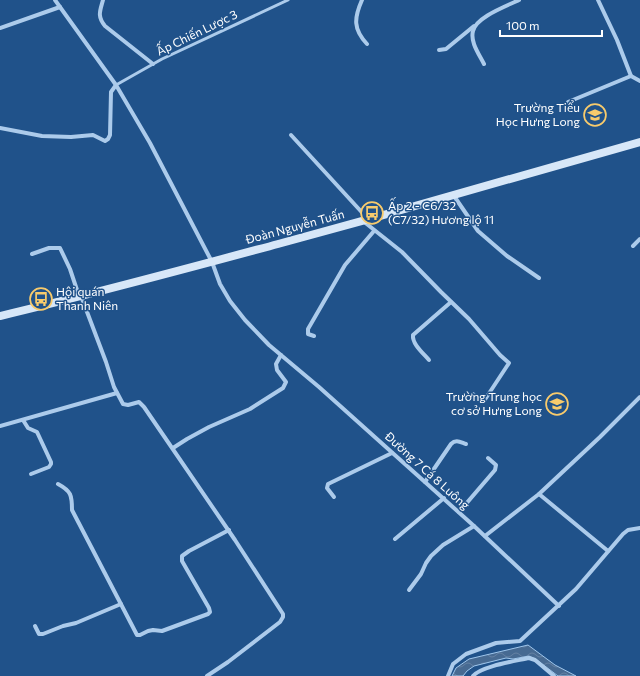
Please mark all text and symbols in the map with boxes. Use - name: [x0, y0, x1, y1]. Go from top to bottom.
- street label: Ấp Chiến Lược 3: [153, 5, 239, 58]
- scale bar: [500, 12, 602, 38]
- text: 100 m: [506, 18, 540, 32]
- place label: Trường Tiểu Học Hưng Long: [496, 100, 580, 128]
- school or university icon: Trường Tiểu Học Hưng Long: [582, 102, 608, 128]
- place label: Ấp 2 - C6/32 (C7/32) Hương lộ 11: [388, 197, 494, 226]
- bus stop icon: Ấp 2 - C6/32 (C7/32) Hương lộ 11: [359, 200, 385, 226]
- street label: Đoàn Nguyễn Tuấn: [243, 206, 346, 246]
- place label: Hội quán Thanh Niên: [56, 284, 118, 312]
- bus stop icon: Hội quán Thanh Niên: [28, 286, 54, 312]
- place label: Trường Trung học cơ sở Hưng Long: [446, 389, 542, 417]
- school or university icon: Trường Trung học cơ sở Hưng Long: [544, 391, 570, 417]
- street label: Đường 7 Cá 8 Luông: [382, 428, 473, 512]

